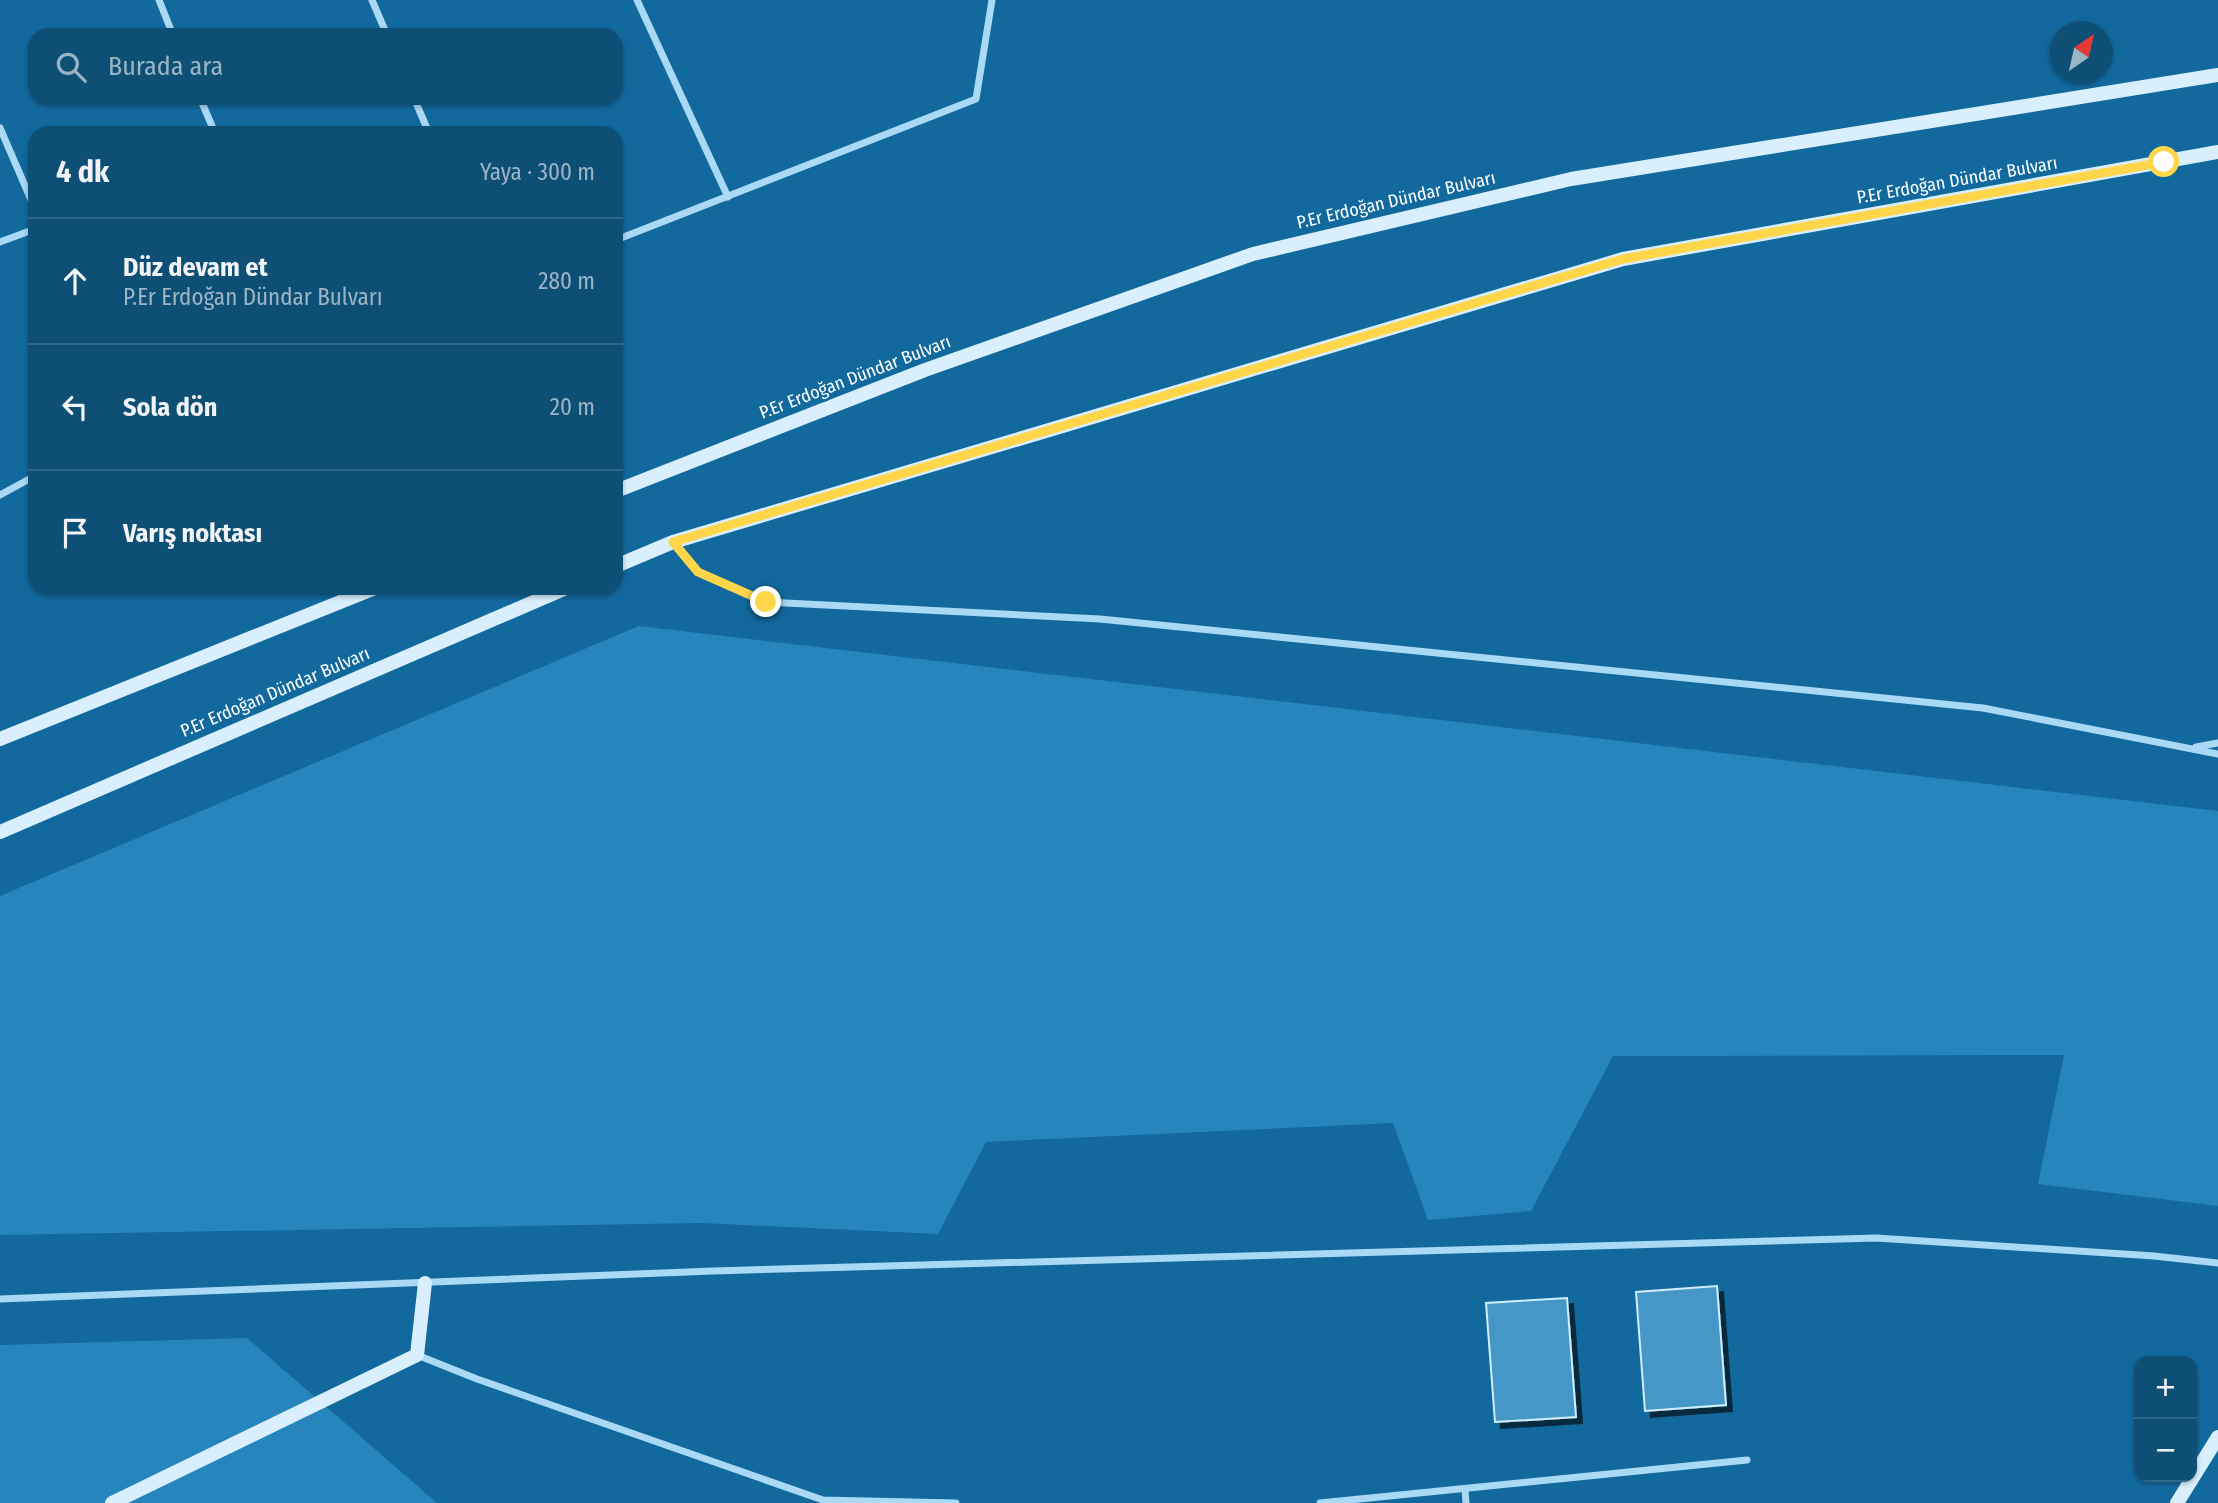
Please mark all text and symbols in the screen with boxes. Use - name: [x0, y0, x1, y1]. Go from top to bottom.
- north arrow: [2050, 21, 2113, 84]
- search box: [28, 28, 623, 105]
- icon: search: [52, 48, 90, 86]
- text: Burada ara: [108, 51, 223, 82]
- route start: [2148, 146, 2179, 177]
- street label: P.Er Erdoğan Dündar Bulvarı: [1855, 152, 2059, 208]
- text: 4 dk: [56, 154, 109, 190]
- text: Yaya · 300 m: [480, 158, 595, 186]
- street label: P.Er Erdoğan Dündar Bulvarı: [1295, 166, 1497, 234]
- text: Düz devam et: [123, 252, 268, 283]
- icon: ahead: [56, 262, 94, 300]
- text: 280 m: [538, 267, 595, 295]
- text: P.Er Erdoğan Dündar Bulvarı: [123, 283, 383, 311]
- street label: P.Er Erdoğan Dündar Bulvarı: [756, 330, 954, 424]
- icon: left: [56, 388, 94, 426]
- text: Sola dön: [123, 392, 217, 423]
- text: 20 m: [550, 393, 595, 421]
- icon: arrive: [56, 514, 94, 552]
- text: Varış noktası: [123, 518, 262, 549]
- route end: [750, 586, 781, 617]
- street label: P.Er Erdoğan Dündar Bulvarı: [177, 642, 373, 742]
- map controls: [2134, 1356, 2197, 1482]
- button: +: [2134, 1356, 2197, 1419]
- button: −: [2134, 1419, 2197, 1482]

